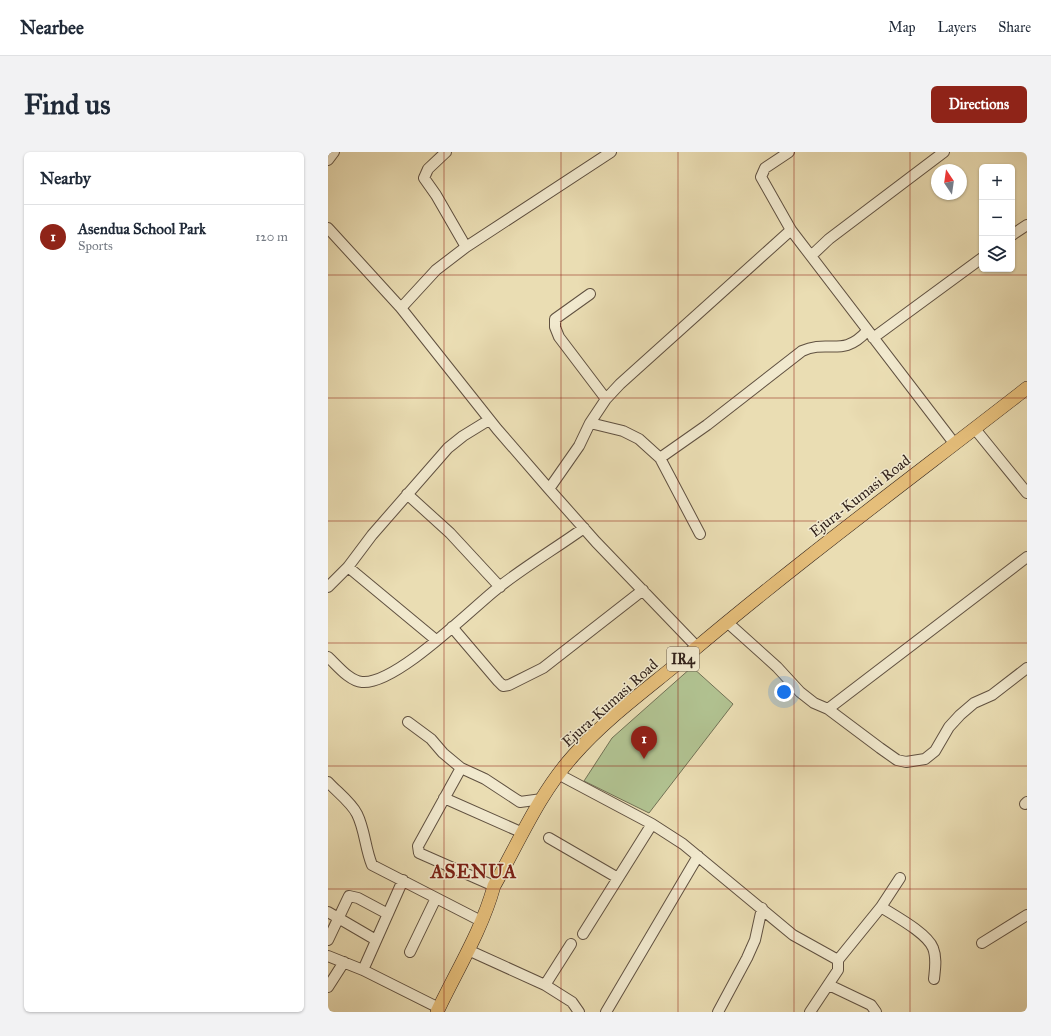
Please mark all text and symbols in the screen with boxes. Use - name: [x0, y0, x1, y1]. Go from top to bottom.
- text: Nearbee: [20, 16, 84, 39]
- text: Map: [888, 19, 916, 36]
- text: Layers: [938, 19, 976, 36]
- text: Share: [998, 19, 1031, 36]
- button: Directions: [931, 86, 1027, 123]
- text: Find us: [24, 87, 110, 122]
- north arrow: [931, 164, 967, 200]
- map controls: [979, 164, 1015, 272]
- button: +: [979, 164, 1015, 200]
- text: Nearby: [40, 168, 91, 189]
- button: −: [979, 200, 1015, 236]
- text: Asendua School Park: [78, 220, 206, 238]
- text: 1: [50, 229, 56, 245]
- text: 120 m: [255, 229, 288, 245]
- button: layers: [979, 236, 1015, 272]
- text: Sports: [78, 238, 113, 254]
- street label: Ejura-Kumasi Road: [806, 451, 914, 541]
- road number: IR4: [667, 647, 699, 671]
- street label: Ejura-Kumasi Road: [558, 655, 662, 751]
- your location: [774, 682, 794, 702]
- pin: 1: [631, 726, 657, 759]
- district label: ASENUA: [429, 860, 517, 883]

